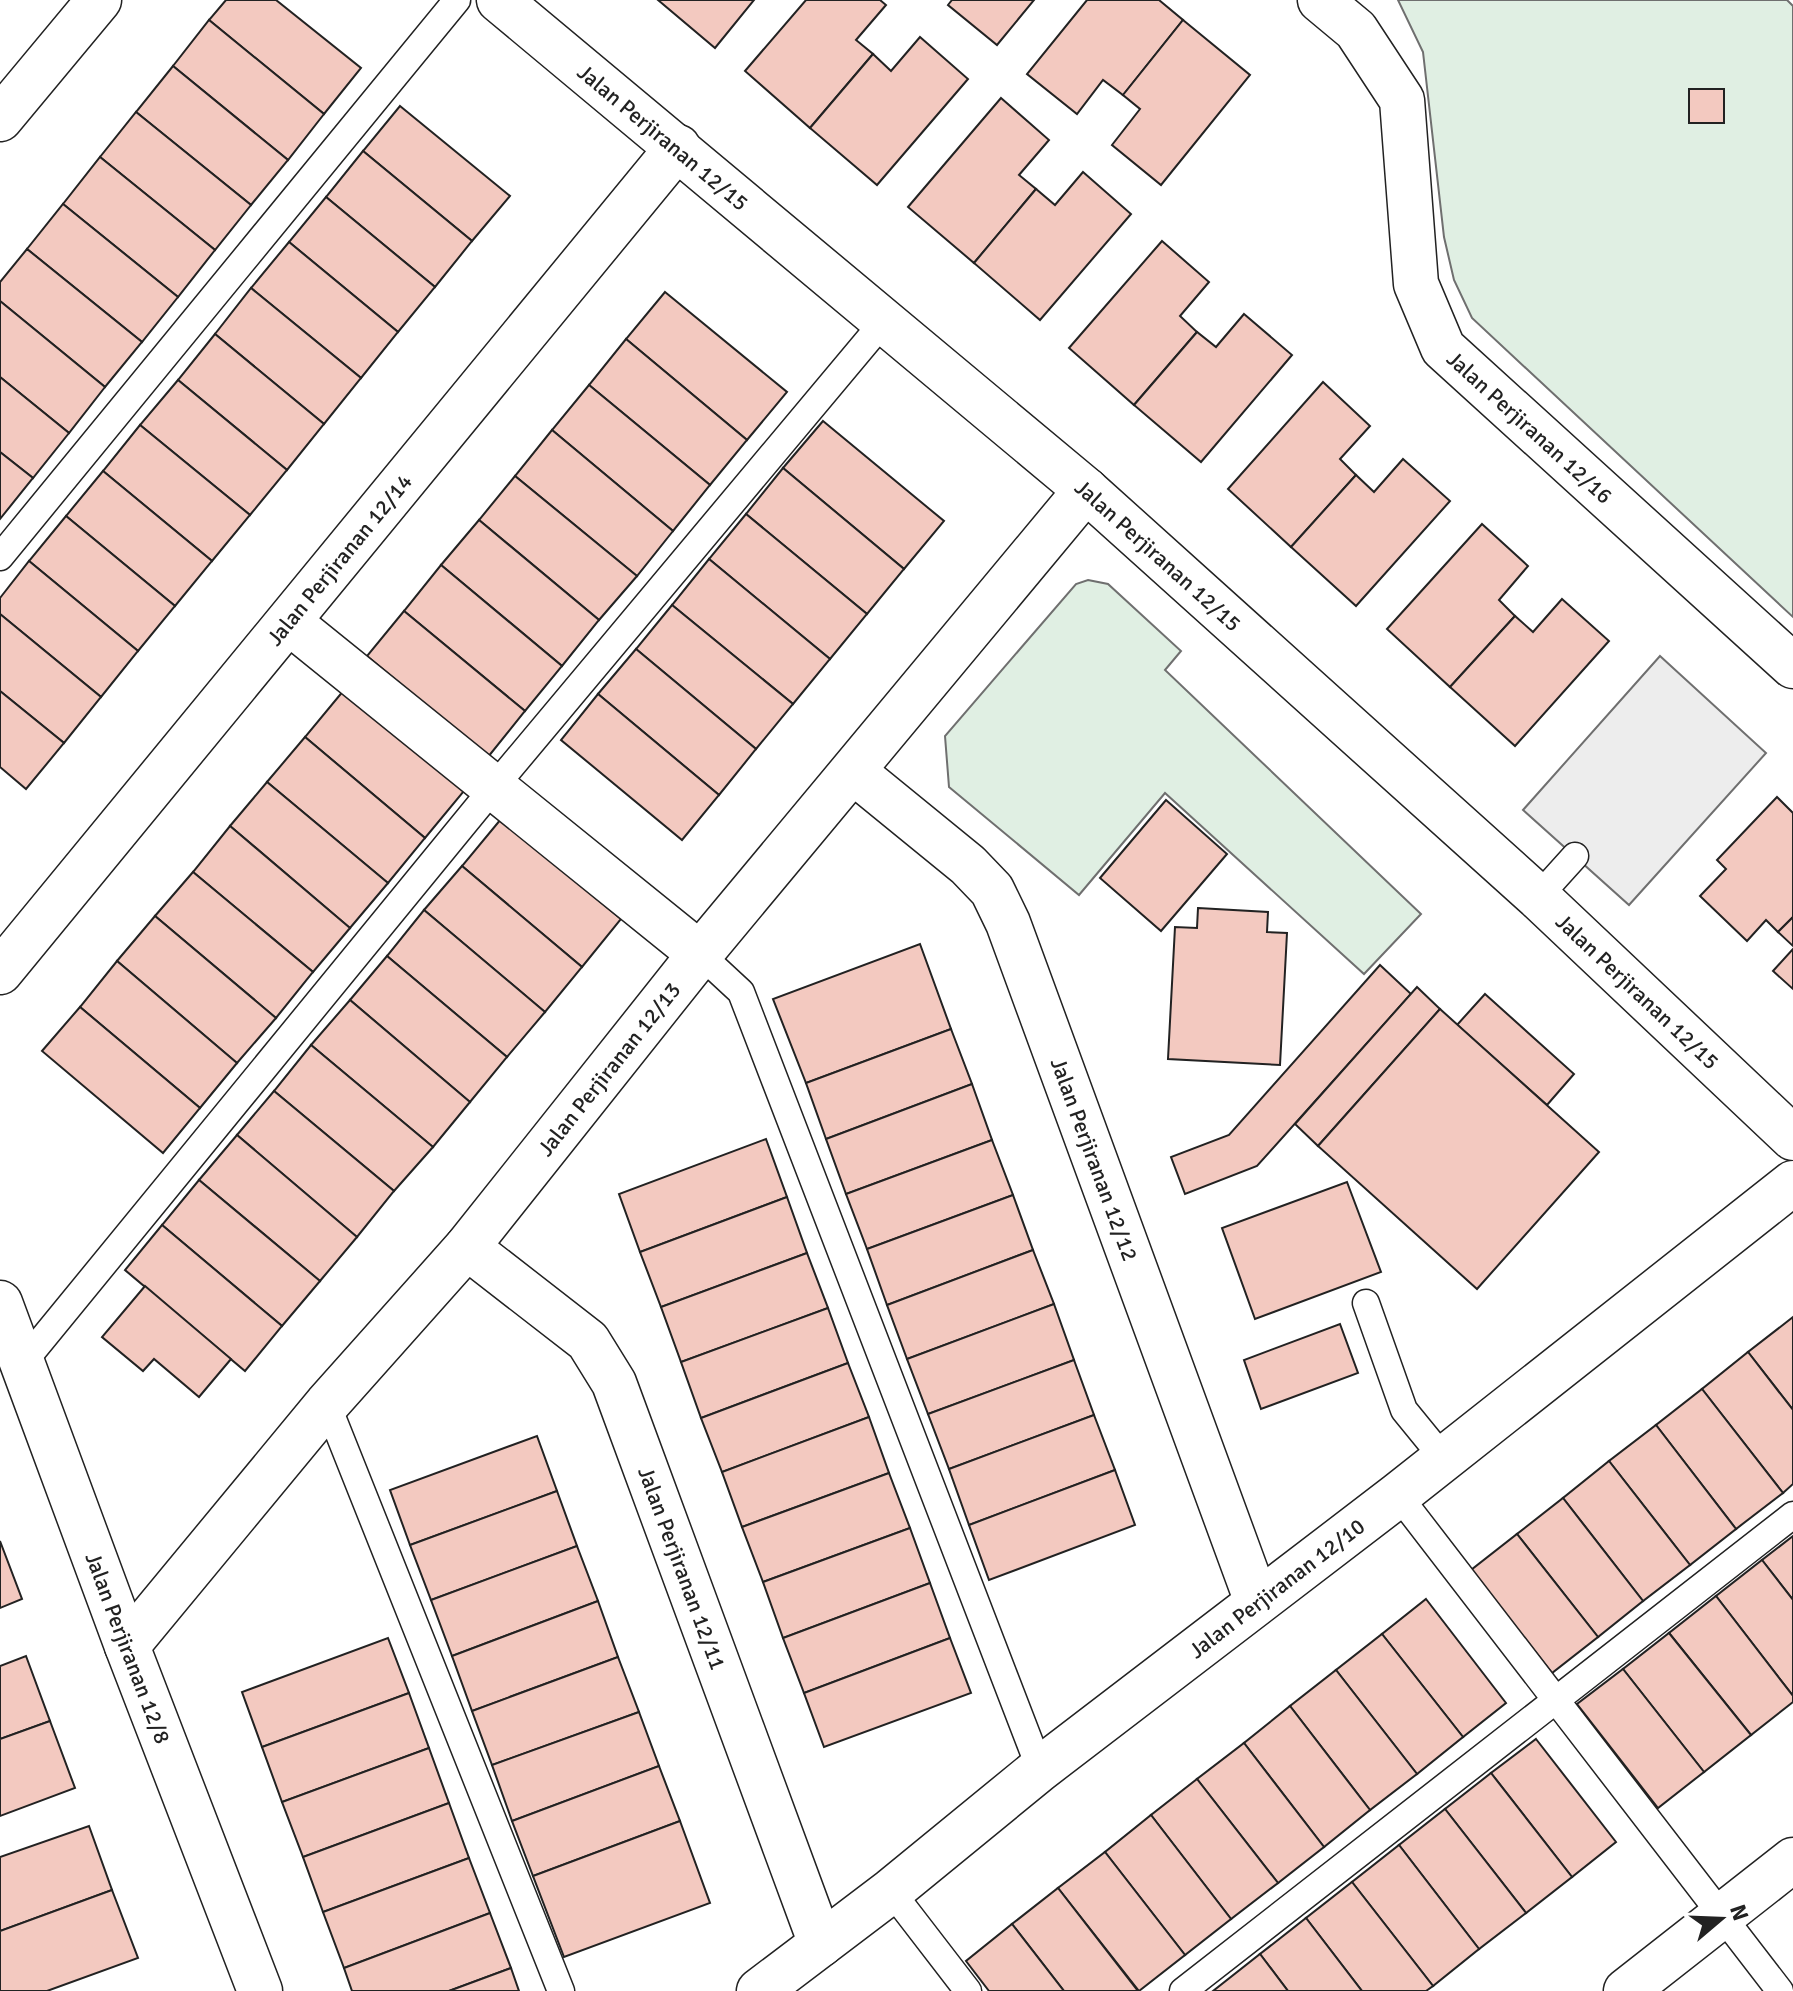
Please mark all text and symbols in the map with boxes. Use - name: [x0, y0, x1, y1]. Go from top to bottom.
- street label: Jalan Perjiranan 12/15: [572, 58, 754, 216]
- street label: Jalan Perjiranan 12/16: [1441, 345, 1618, 509]
- street label: Jalan Perjiranan 12/14: [261, 468, 418, 651]
- street label: Jalan Perjiranan 12/15: [1070, 473, 1247, 637]
- street label: Jalan Perjiranan 12/15: [1550, 908, 1725, 1075]
- street label: Jalan Perjiranan 12/13: [531, 976, 686, 1161]
- street label: Jalan Perjiranan 12/12: [1045, 1054, 1144, 1264]
- street label: Jalan Perjiranan 12/11: [633, 1463, 732, 1673]
- street label: Jalan Perjiranan 12/10: [1183, 1512, 1370, 1664]
- street label: Jalan Perjiranan 12/8: [80, 1548, 177, 1747]
- north arrow: [1681, 1879, 1761, 1959]
- text: N: [1724, 1901, 1755, 1924]

